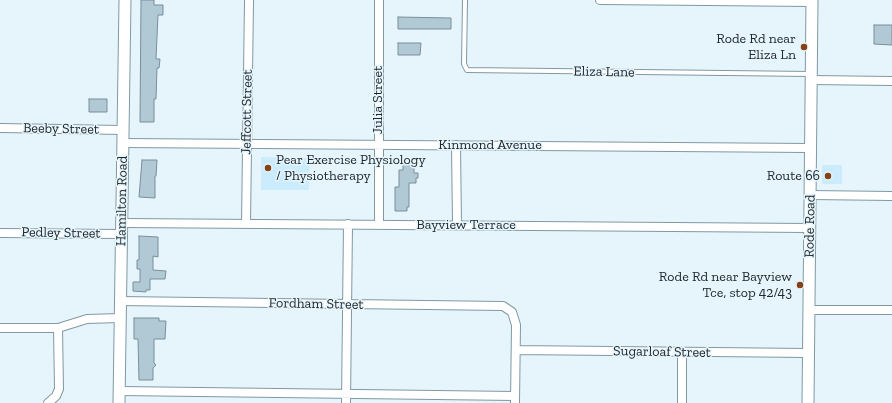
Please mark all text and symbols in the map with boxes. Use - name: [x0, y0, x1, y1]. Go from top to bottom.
- place label: Rode Rd near Eliza Ln: [716, 31, 796, 64]
- marker: Rode Rd near Eliza Ln: [799, 42, 809, 52]
- street label: Eliza Lane: [573, 63, 635, 81]
- street label: Julia Street: [370, 66, 386, 134]
- street label: Jeffcott Street: [238, 69, 256, 155]
- street label: Beeby Street: [23, 120, 99, 138]
- street label: Kinmond Avenue: [438, 137, 542, 153]
- place label: Pear Exercise Physiology / Physiotherapy: [276, 152, 426, 184]
- street label: Hamilton Road: [113, 156, 131, 246]
- marker: Pear Exercise Physiology / Physiotherapy: [263, 163, 273, 173]
- place label: Route 66: [767, 168, 820, 184]
- marker: Route 66: [823, 171, 833, 181]
- street label: Rode Road: [801, 194, 819, 258]
- street label: Bayview Terrace: [416, 217, 516, 233]
- street label: Pedley Street: [21, 224, 101, 242]
- place label: Rode Rd near Bayview Tce, stop 42/43: [659, 269, 792, 302]
- marker: Rode Rd near Bayview Tce, stop 42/43: [795, 280, 805, 290]
- street label: Fordham Street: [268, 295, 364, 313]
- street label: Sugarloaf Street: [613, 343, 711, 361]

